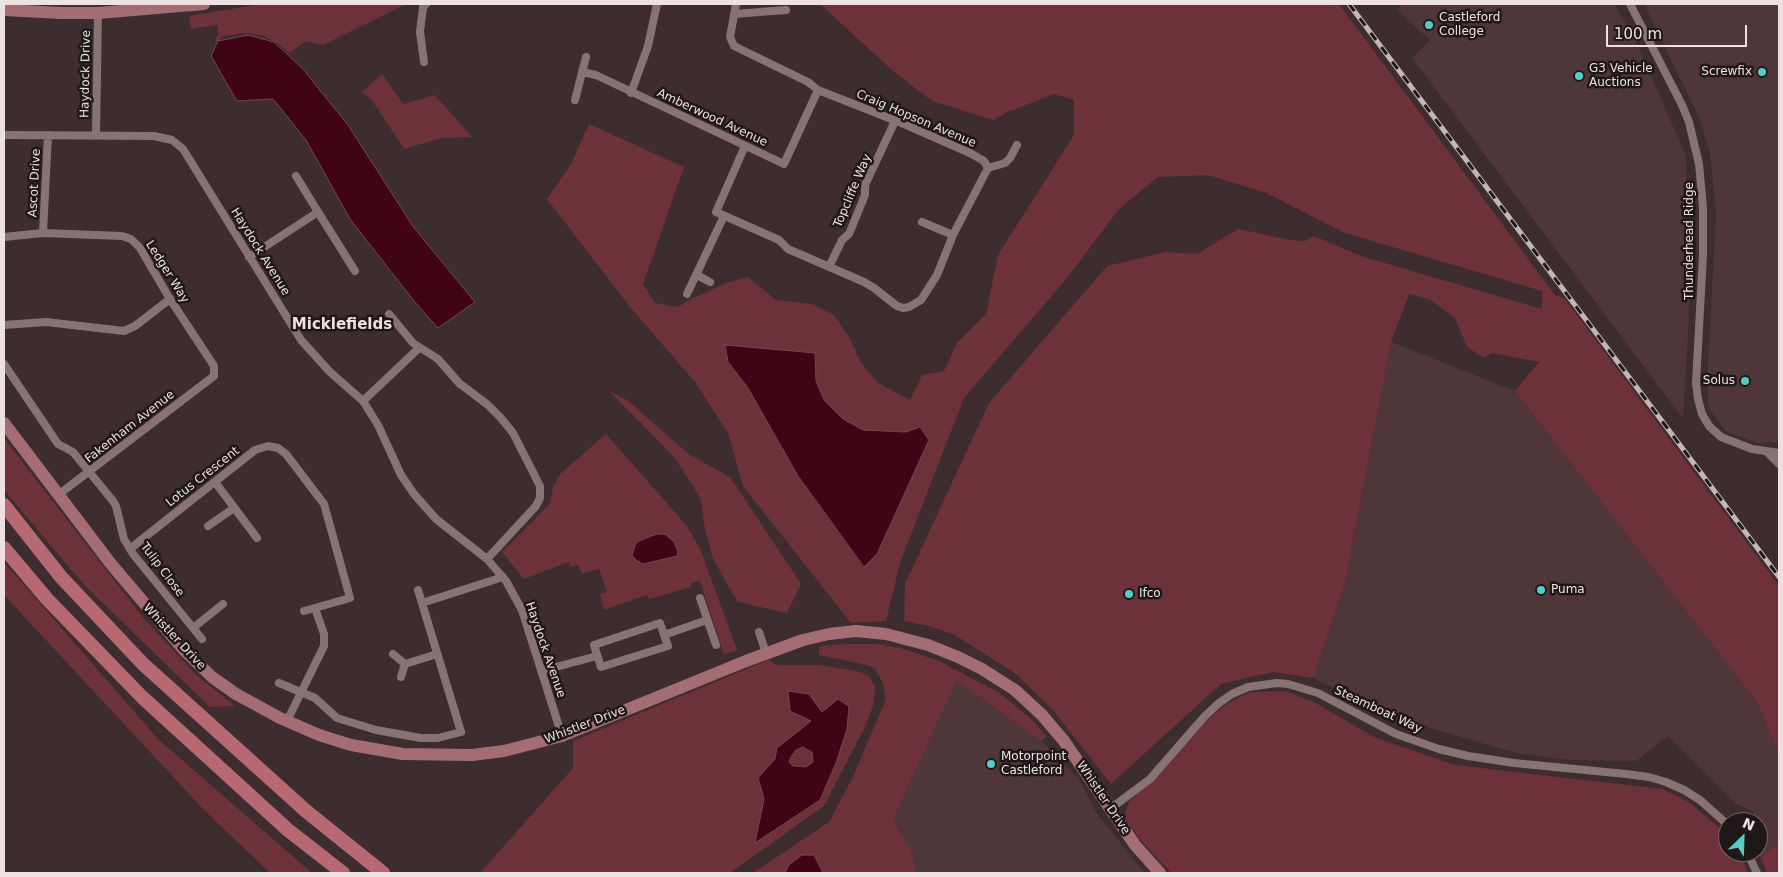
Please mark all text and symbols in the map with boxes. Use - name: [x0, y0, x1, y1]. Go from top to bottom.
- place label: Castleford College: [1439, 11, 1500, 39]
- scale bar: [1608, 15, 1749, 47]
- marker: Castleford College: [1423, 19, 1435, 31]
- text: 100 m: [1614, 25, 1662, 43]
- street label: Haydock Drive: [78, 30, 94, 118]
- place label: G3 Vehicle Auctions: [1589, 62, 1653, 90]
- place label: Screwfix: [1701, 65, 1752, 79]
- marker: Screwfix: [1756, 66, 1768, 78]
- marker: G3 Vehicle Auctions: [1573, 70, 1585, 82]
- street label: Amberwood Avenue: [654, 86, 770, 150]
- street label: Craig Hopson Avenue: [854, 87, 978, 151]
- street label: Ascot Drive: [26, 148, 44, 218]
- street label: Topcliffe Way: [831, 152, 875, 230]
- street label: Thunderhead Ridge: [1683, 182, 1697, 300]
- street label: Haydock Avenue: [227, 206, 293, 298]
- street label: Ledger Way: [142, 238, 192, 306]
- district label: Micklefields: [292, 316, 392, 334]
- place label: Solus: [1703, 374, 1735, 388]
- marker: Solus: [1739, 375, 1751, 387]
- street label: Fakenham Avenue: [82, 388, 178, 466]
- street label: Lotus Crescent: [163, 444, 243, 510]
- street label: Tulip Close: [137, 540, 187, 600]
- place label: Puma: [1551, 583, 1585, 597]
- marker: Puma: [1535, 584, 1547, 596]
- place label: Ifco: [1139, 587, 1161, 601]
- marker: Ifco: [1123, 588, 1135, 600]
- street label: Haydock Avenue: [522, 600, 568, 700]
- street label: Whistler Drive: [140, 601, 208, 673]
- street label: Steamboat Way: [1332, 683, 1424, 737]
- street label: Whistler Drive: [543, 703, 627, 747]
- place label: Motorpoint Castleford: [1001, 750, 1066, 778]
- marker: Motorpoint Castleford: [985, 758, 997, 770]
- street label: Whistler Drive: [1073, 759, 1133, 837]
- north arrow: [1718, 812, 1768, 862]
- text: N: [1740, 815, 1757, 834]

